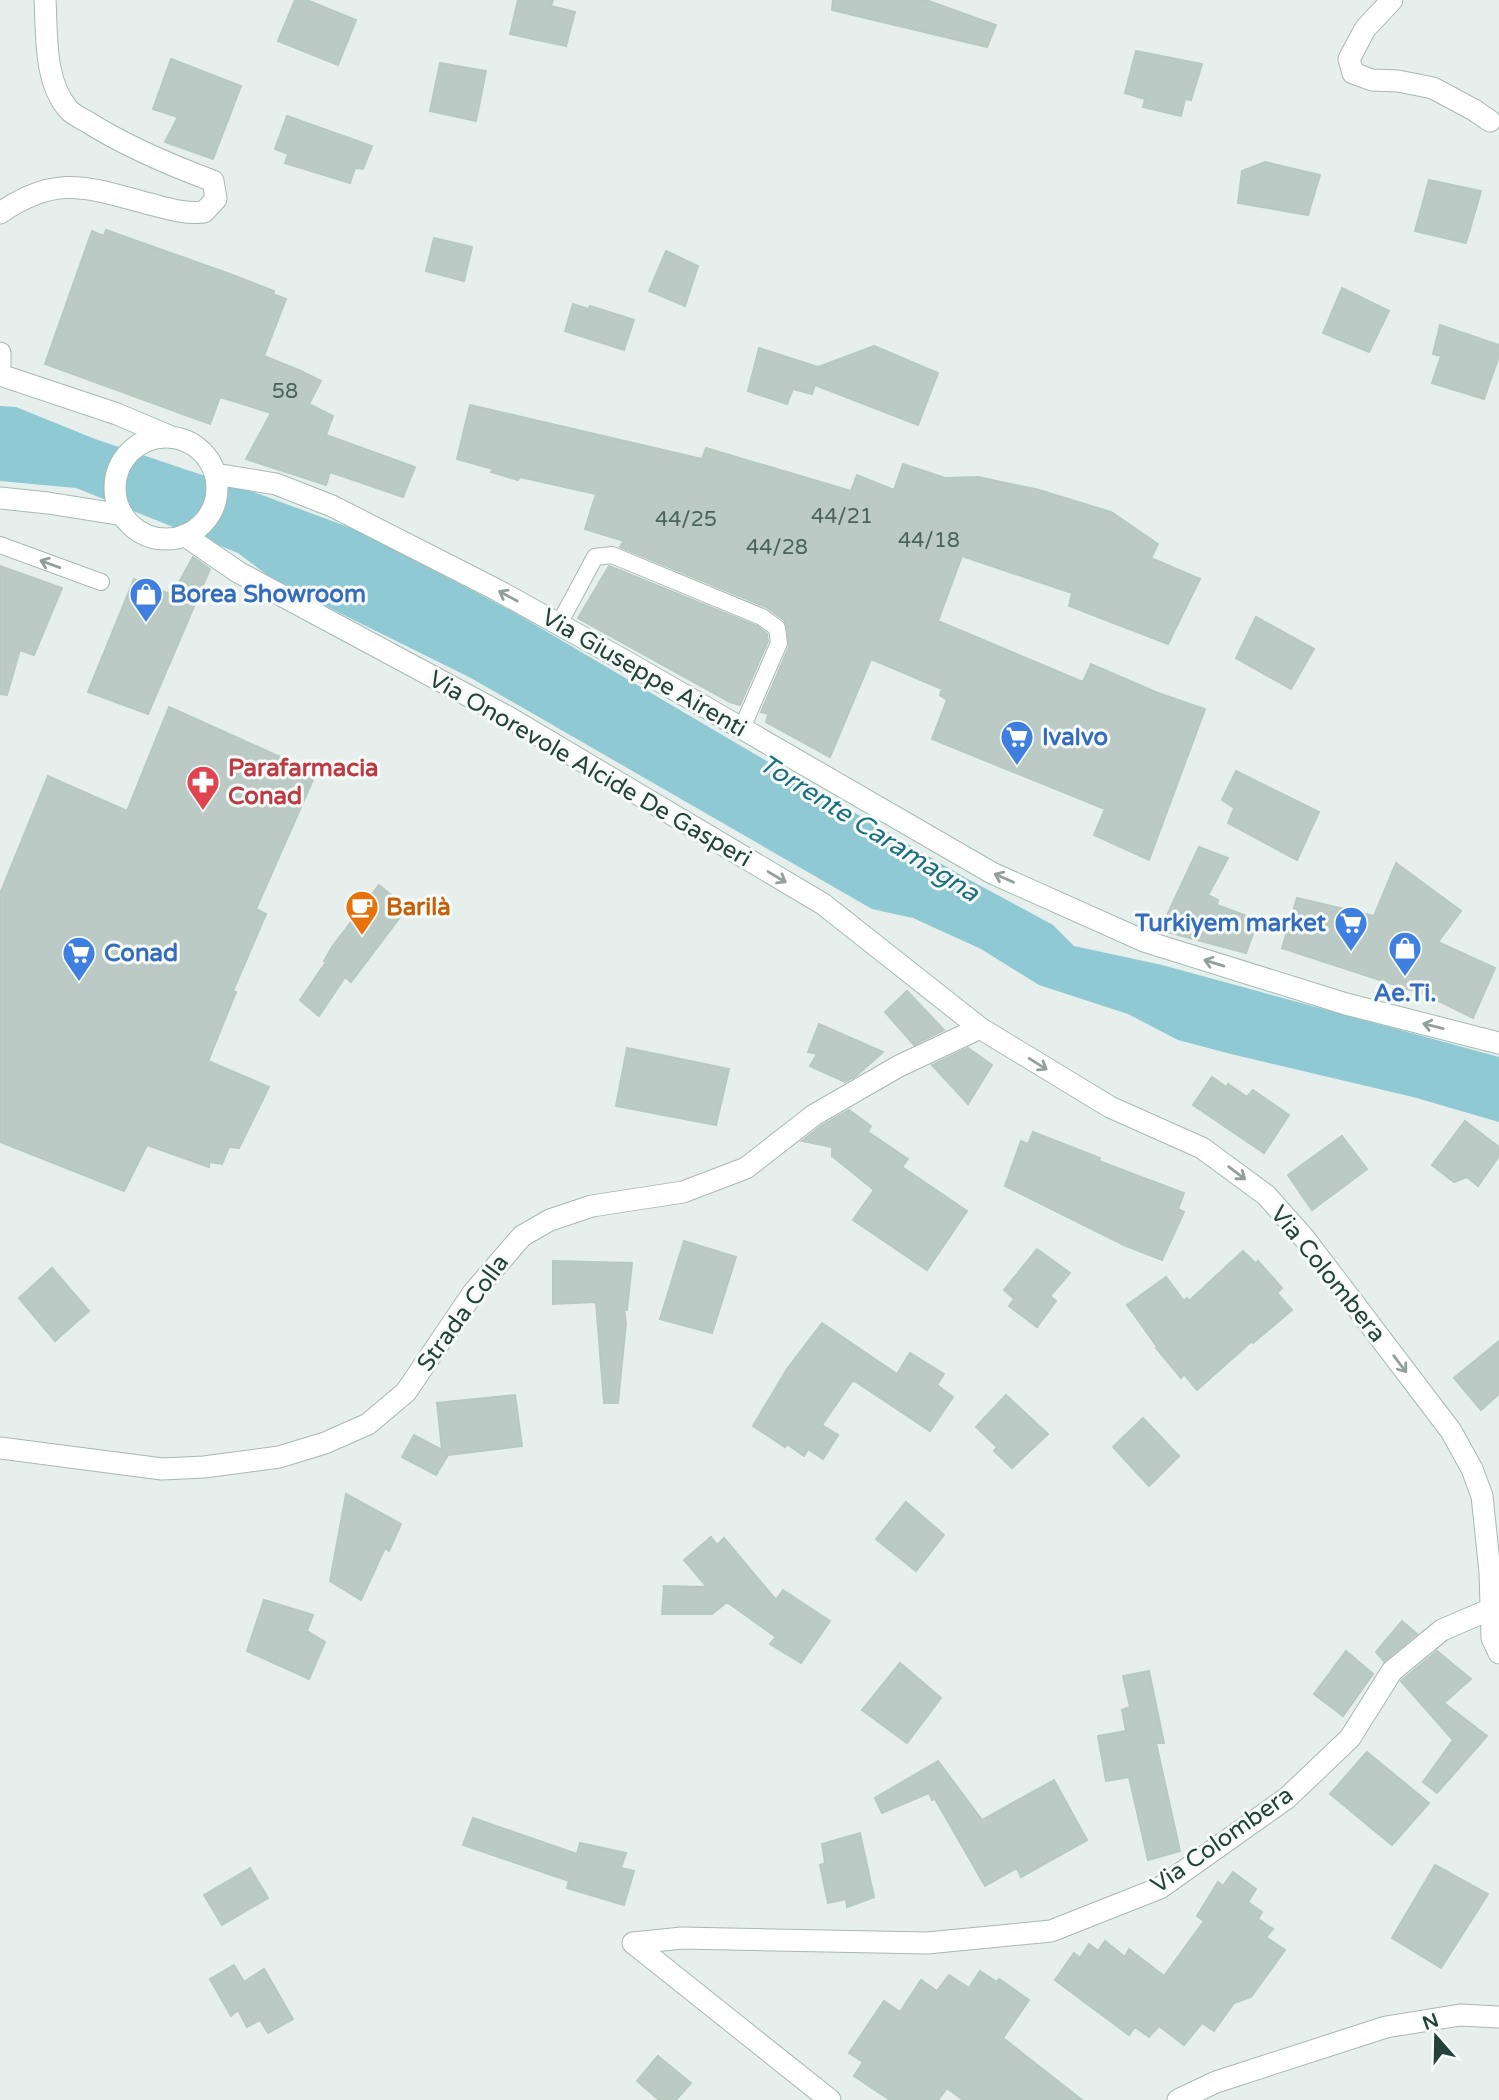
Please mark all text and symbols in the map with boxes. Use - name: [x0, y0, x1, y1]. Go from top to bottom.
- house number: 58: [272, 379, 298, 404]
- house number: 44/21: [811, 504, 873, 529]
- house number: 44/25: [655, 507, 717, 532]
- house number: 44/18: [898, 528, 960, 553]
- house number: 44/28: [746, 535, 808, 560]
- one-way arrow: [40, 556, 62, 569]
- shop icon: Borea Showroom: [127, 575, 165, 624]
- place label: Borea Showroom: [170, 580, 366, 609]
- one-way arrow: [498, 589, 519, 602]
- street label: Via Giuseppe Airenti: [536, 603, 752, 743]
- street label: Via Onorevole Alcide De Gasperi: [423, 664, 757, 874]
- supermarket icon: IvaIvo: [998, 718, 1036, 767]
- place label: IvaIvo: [1042, 723, 1108, 752]
- water label: Torrente Caramagna: [753, 748, 986, 909]
- place label: Parafarmacia Conad: [228, 754, 379, 811]
- pharmacy icon: Parafarmacia Conad: [184, 763, 222, 812]
- one-way arrow: [766, 871, 787, 884]
- one-way arrow: [993, 871, 1015, 884]
- cafe icon: Barilà: [343, 888, 381, 937]
- place label: Barilà: [386, 893, 451, 922]
- supermarket icon: Turkiyem market: [1332, 904, 1370, 953]
- place label: Turkiyem market: [1134, 909, 1327, 938]
- shop icon: Ae.Ti.: [1386, 929, 1424, 978]
- supermarket icon: Conad: [60, 934, 98, 983]
- place label: Conad: [104, 939, 178, 968]
- one-way arrow: [1204, 955, 1226, 968]
- place label: Ae.Ti.: [1374, 979, 1436, 1008]
- one-way arrow: [1422, 1019, 1445, 1032]
- one-way arrow: [1028, 1057, 1048, 1071]
- one-way arrow: [1227, 1166, 1245, 1181]
- street label: Via Colombera: [1264, 1200, 1392, 1348]
- street label: Strada Colla: [411, 1249, 515, 1377]
- one-way arrow: [1392, 1354, 1407, 1373]
- street label: Via Colombera: [1145, 1780, 1299, 1900]
- north arrow: [1401, 2002, 1471, 2072]
- text: N: [1420, 2009, 1441, 2035]

